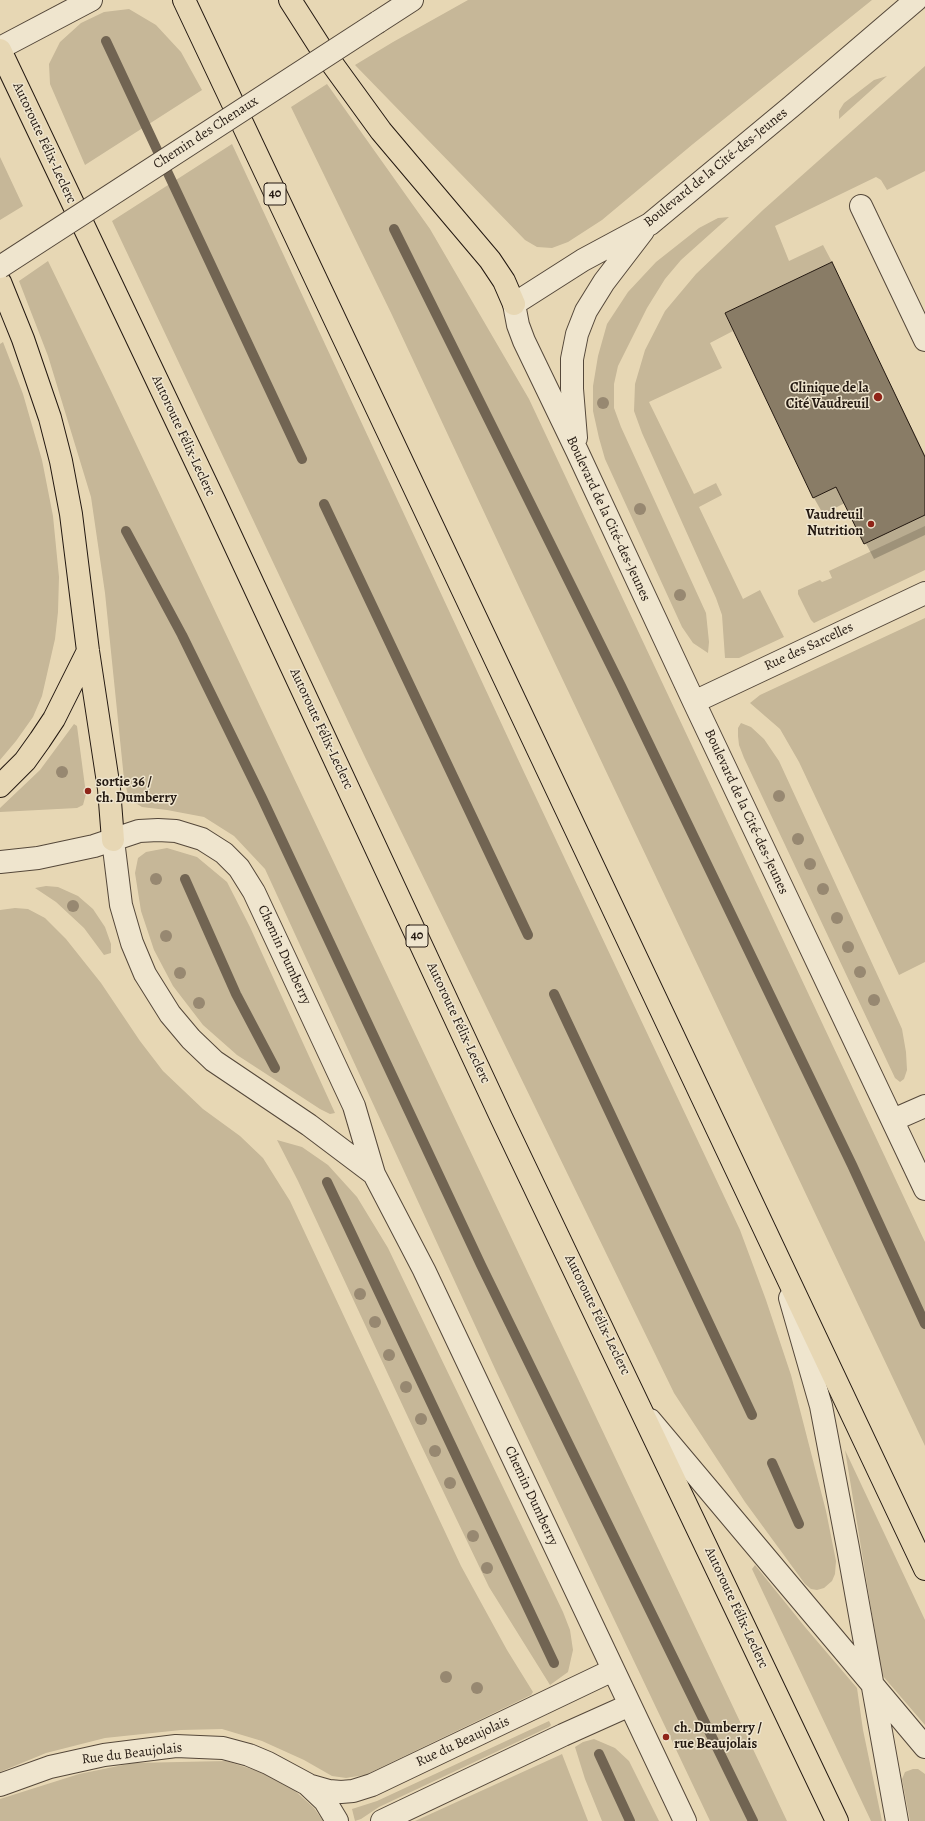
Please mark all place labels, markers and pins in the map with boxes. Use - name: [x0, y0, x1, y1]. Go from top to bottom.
- place label: Clinique de la Cité Vaudreuil: [786, 381, 869, 414]
- marker: Clinique de la Cité Vaudreuil: [872, 391, 884, 403]
- place label: Vaudreuil Nutrition: [806, 508, 863, 540]
- marker: Vaudreuil Nutrition: [866, 519, 876, 529]
- place label: sortie 36 / ch. Dumberry: [96, 775, 177, 808]
- marker: sortie 36 / ch. Dumberry: [83, 786, 93, 796]
- place label: ch. Dumberry / rue Beaujolais: [674, 1721, 762, 1754]
- marker: ch. Dumberry / rue Beaujolais: [661, 1732, 671, 1742]

